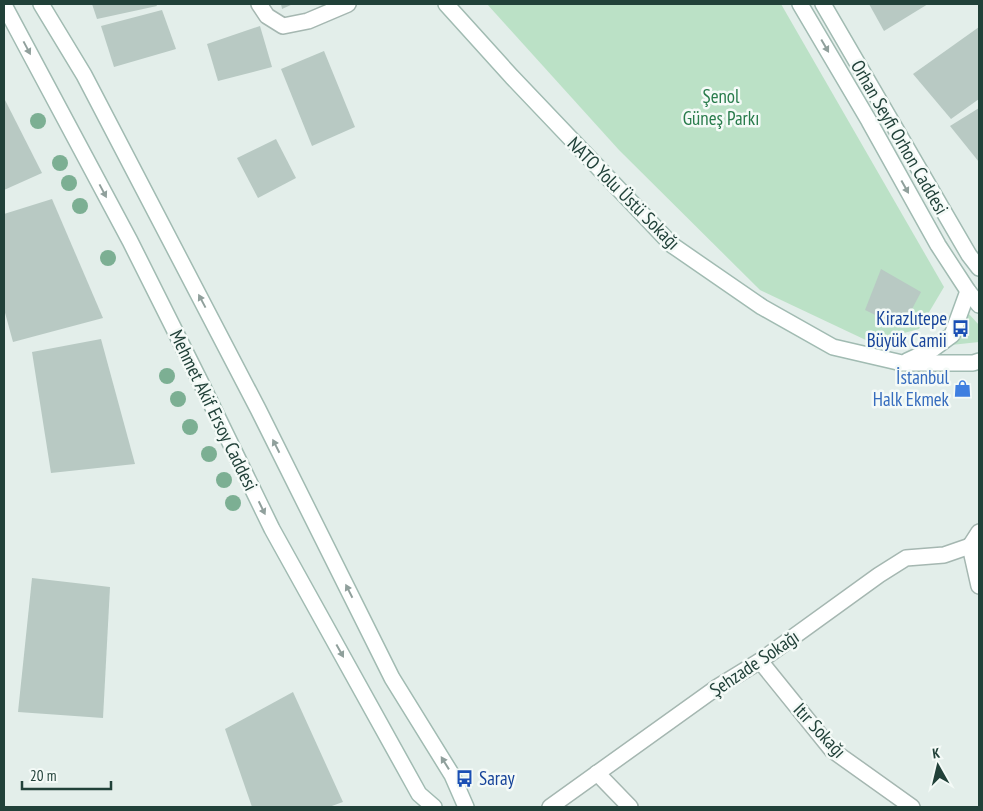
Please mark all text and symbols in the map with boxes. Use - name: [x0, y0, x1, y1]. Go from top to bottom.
- one-way arrow: [821, 38, 829, 53]
- one-way arrow: [23, 40, 31, 55]
- street label: Orhan Seyfi Orhon Caddesi: [846, 55, 954, 219]
- park label: Şenol Güneş Parkı: [683, 84, 759, 130]
- street label: NATO Yolu Üstü Sokağı: [563, 132, 685, 254]
- one-way arrow: [901, 180, 910, 194]
- one-way arrow: [99, 184, 107, 198]
- one-way arrow: [198, 294, 206, 309]
- place label: Kirazlıtepe Büyük Camii: [867, 306, 947, 352]
- bus stop icon: Kirazlıtepe Büyük Camii: [951, 319, 971, 339]
- street label: Mehmet Akif Ersoy Caddesi: [165, 326, 263, 494]
- place label: İstanbul Halk Ekmek: [873, 365, 950, 411]
- shop icon: İstanbul Halk Ekmek: [953, 378, 973, 398]
- one-way arrow: [272, 439, 280, 453]
- one-way arrow: [258, 501, 266, 516]
- one-way arrow: [345, 584, 353, 598]
- street label: Şehzade Sokağı: [705, 624, 803, 702]
- one-way arrow: [336, 644, 344, 658]
- street label: Itır Sokağı: [788, 697, 852, 763]
- north arrow: [913, 741, 963, 791]
- text: K: [931, 744, 942, 763]
- one-way arrow: [440, 757, 449, 770]
- scale bar: [22, 758, 111, 790]
- text: 20 m: [30, 766, 56, 785]
- place label: Saray: [479, 766, 516, 790]
- bus stop icon: Saray: [455, 768, 475, 788]

